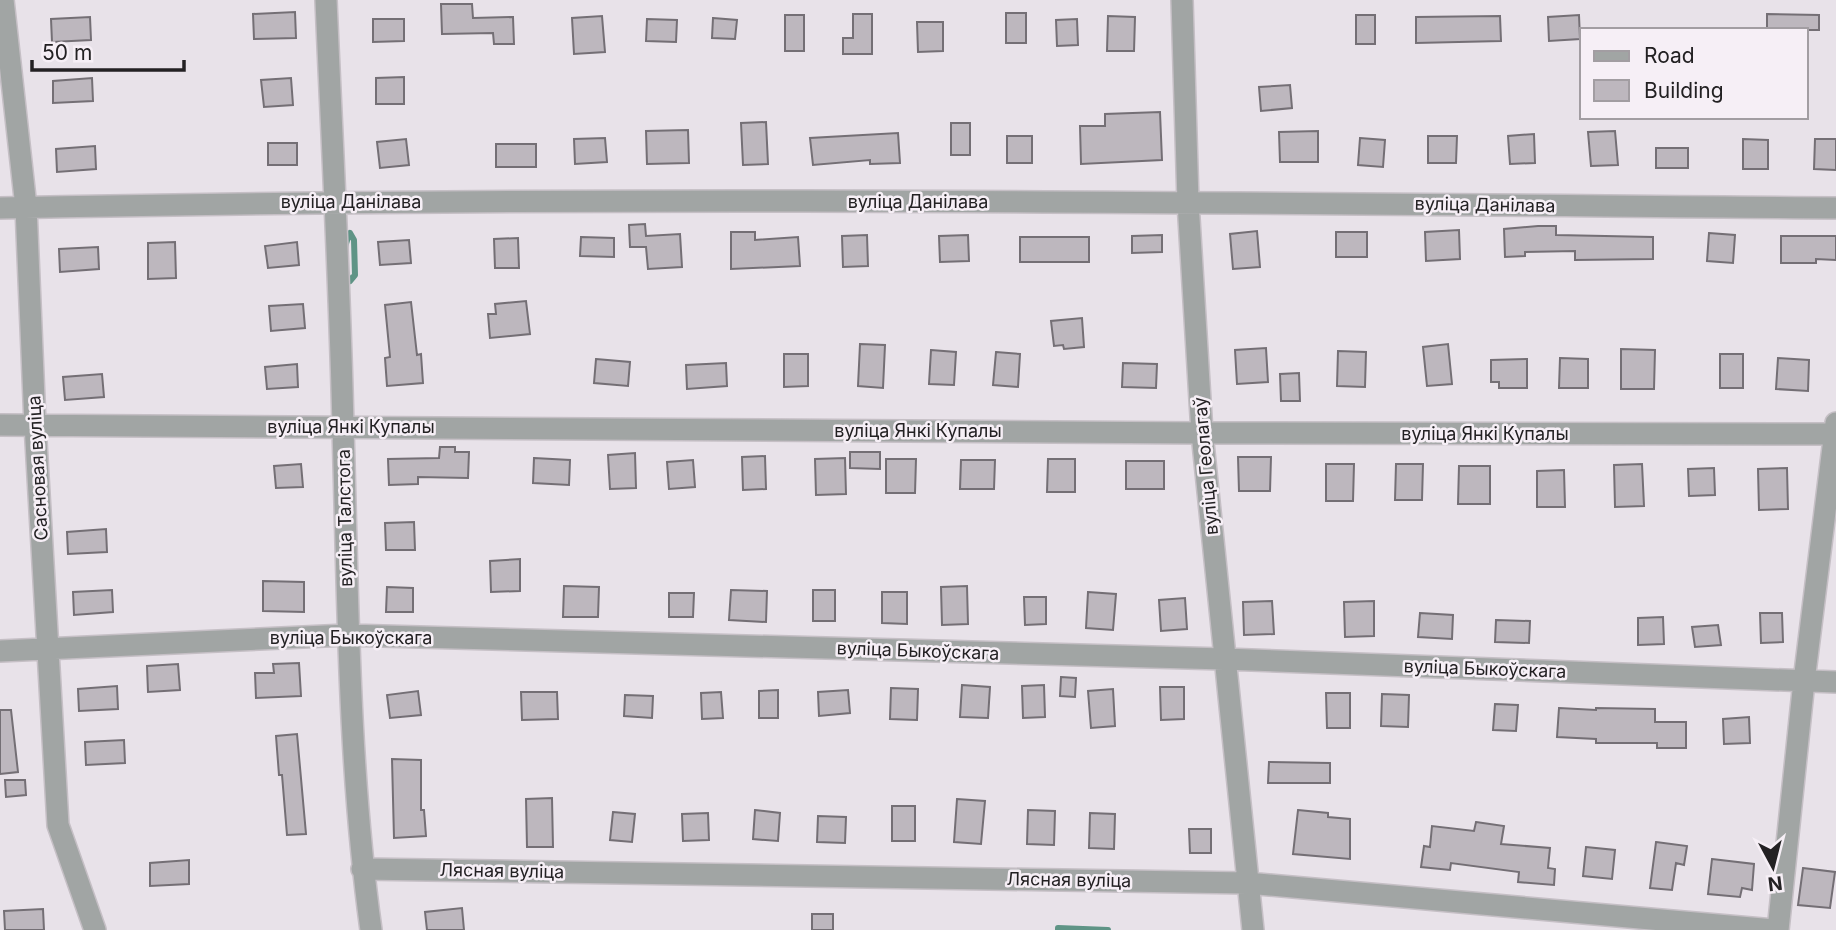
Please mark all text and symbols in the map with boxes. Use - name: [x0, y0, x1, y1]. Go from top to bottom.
- scale bar: [32, 28, 184, 72]
- legend: [1580, 28, 1808, 119]
- text: 50 m: [42, 40, 92, 65]
- text: Road: [1644, 43, 1695, 68]
- text: Building: [1644, 78, 1724, 103]
- street label: вуліца Данілава: [281, 191, 421, 212]
- street label: вуліца Данілава: [848, 191, 988, 212]
- street label: вуліца Данілава: [1414, 193, 1556, 216]
- street label: Сасновая вуліца: [23, 395, 52, 541]
- street label: вуліца Геолагаў: [1189, 396, 1222, 536]
- street label: вуліца Янкі Купалы: [267, 416, 435, 437]
- street label: вуліца Янкі Купалы: [834, 420, 1002, 441]
- street label: вуліца Янкі Купалы: [1401, 423, 1569, 444]
- street label: вуліца Талстога: [333, 449, 356, 587]
- street label: вуліца Быкоўскага: [270, 627, 432, 648]
- street label: вуліца Быкоўскага: [836, 637, 1000, 664]
- street label: вуліца Быкоўскага: [1403, 655, 1567, 682]
- north arrow: [1738, 832, 1808, 902]
- street label: Лясная вуліца: [440, 859, 564, 882]
- street label: Лясная вуліца: [1007, 868, 1131, 891]
- text: N: [1766, 871, 1784, 896]

